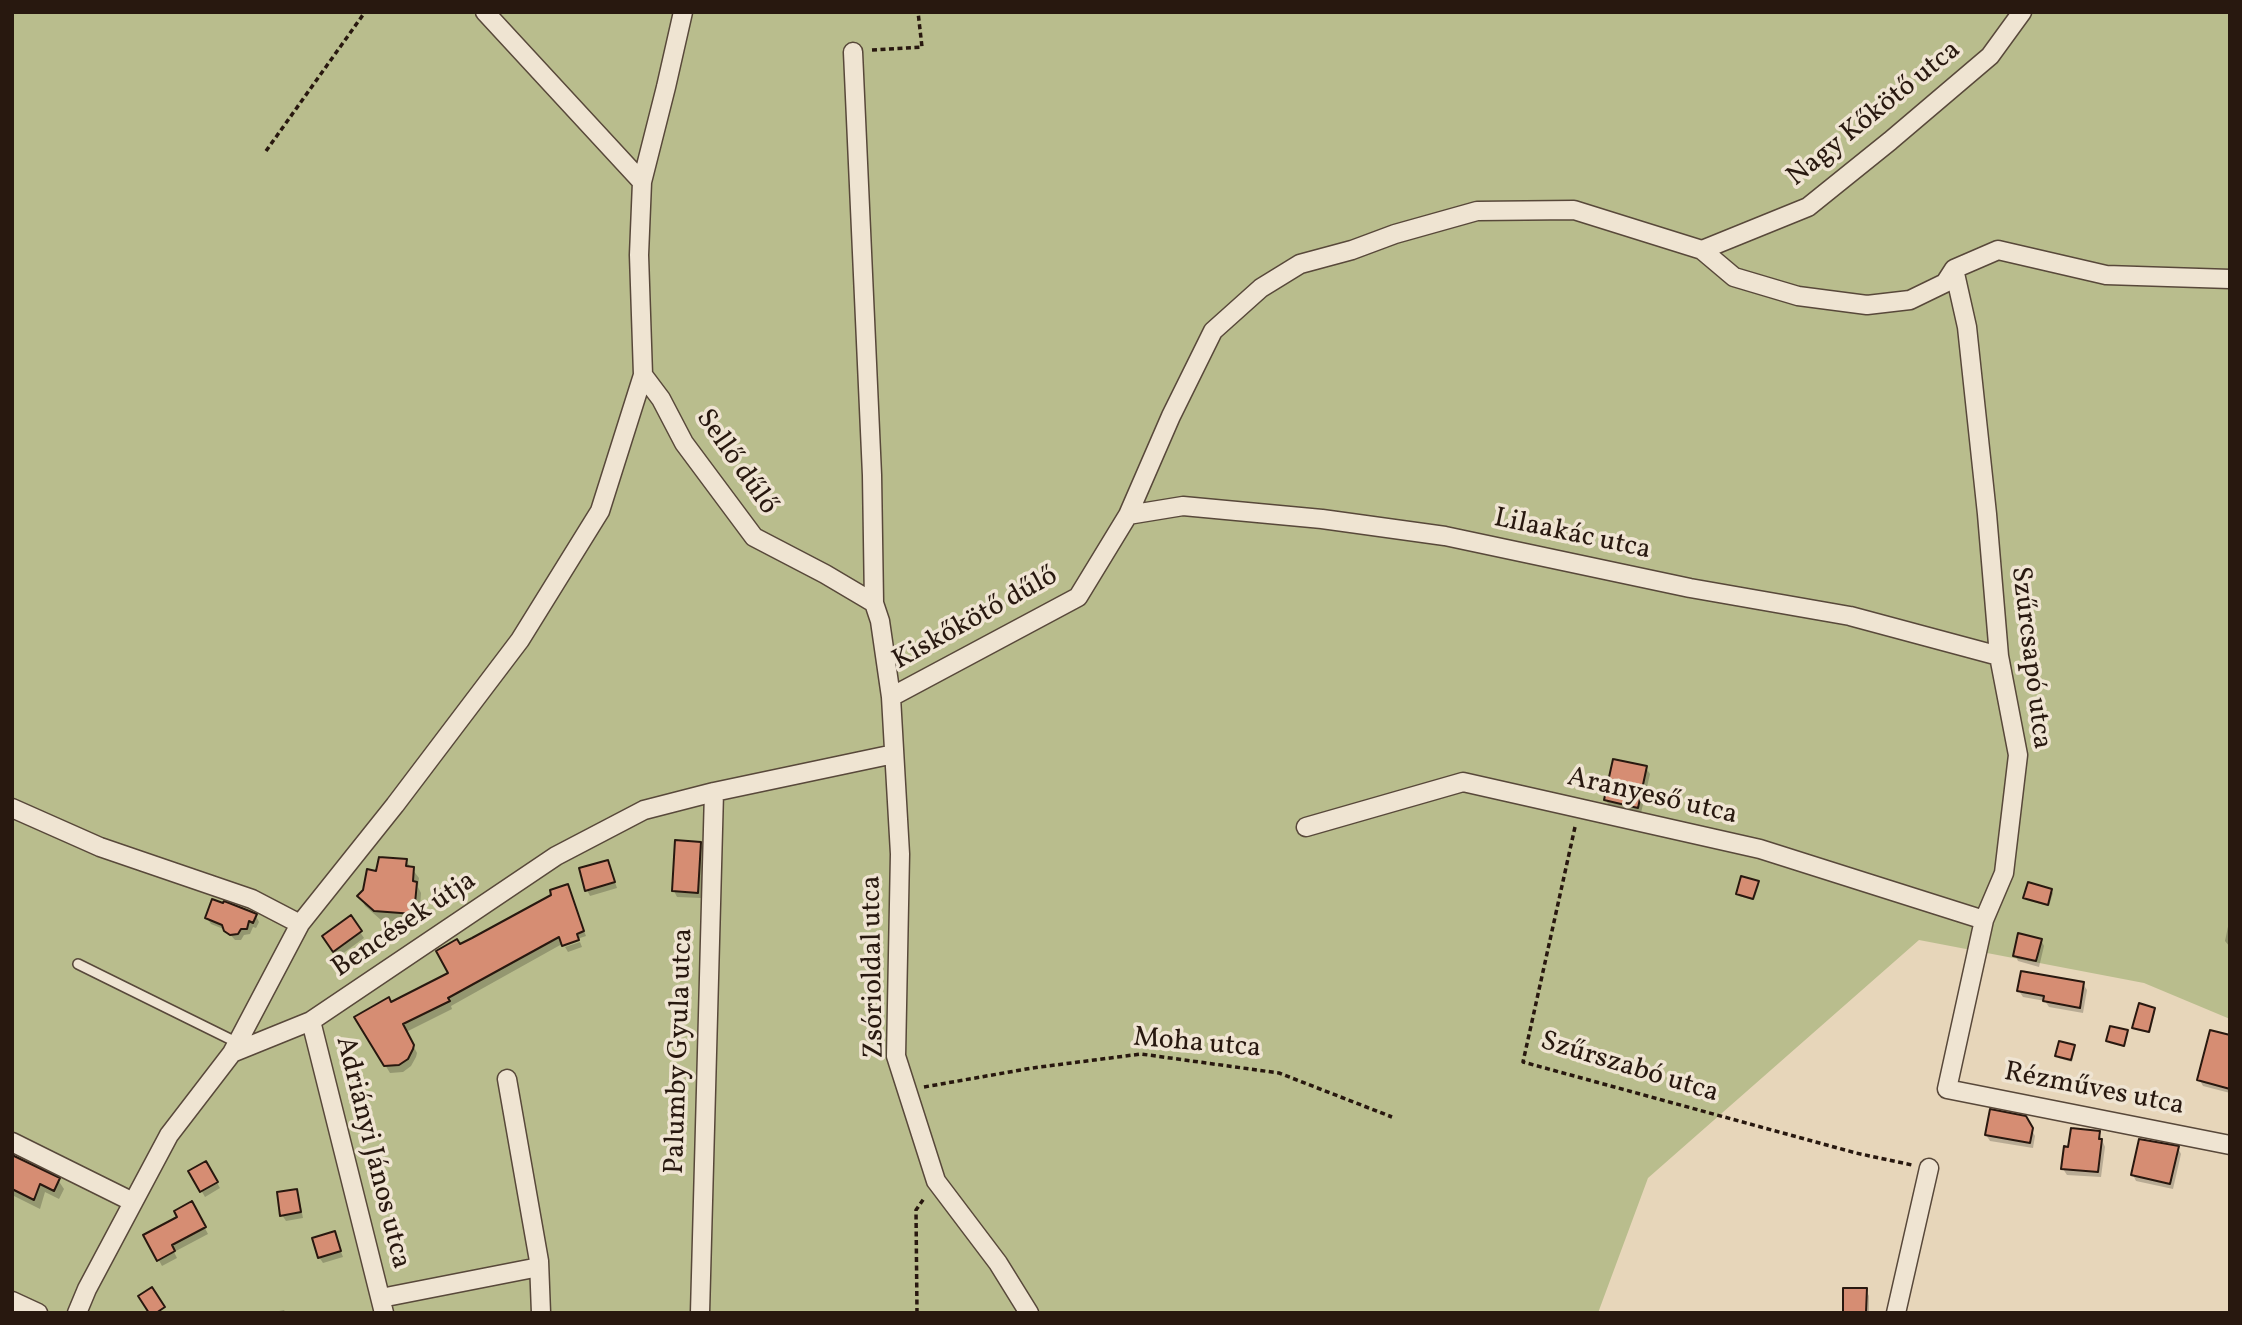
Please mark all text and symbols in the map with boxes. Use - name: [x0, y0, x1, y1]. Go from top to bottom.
- street label: Nagy Kőkötő utca: [1781, 35, 1969, 195]
- street label: Sellő dűlő: [687, 404, 783, 522]
- street label: Lilaakác utca: [1491, 503, 1653, 569]
- street label: Kiskőkötő dűlő: [888, 561, 1064, 679]
- street label: Szűrcsapó utca: [2001, 565, 2057, 751]
- street label: Aranyeső utca: [1564, 762, 1740, 834]
- street label: Bencések útja: [326, 865, 484, 987]
- street label: Zsórioldal utca: [857, 875, 893, 1059]
- street label: Palumby Gyula utca: [660, 927, 702, 1175]
- street label: Moha utca: [1132, 1023, 1262, 1067]
- street label: Szűrszabó utca: [1536, 1026, 1722, 1112]
- street label: Adriányi János utca: [326, 1033, 416, 1273]
- street label: Rézműves utca: [2001, 1057, 2187, 1125]

